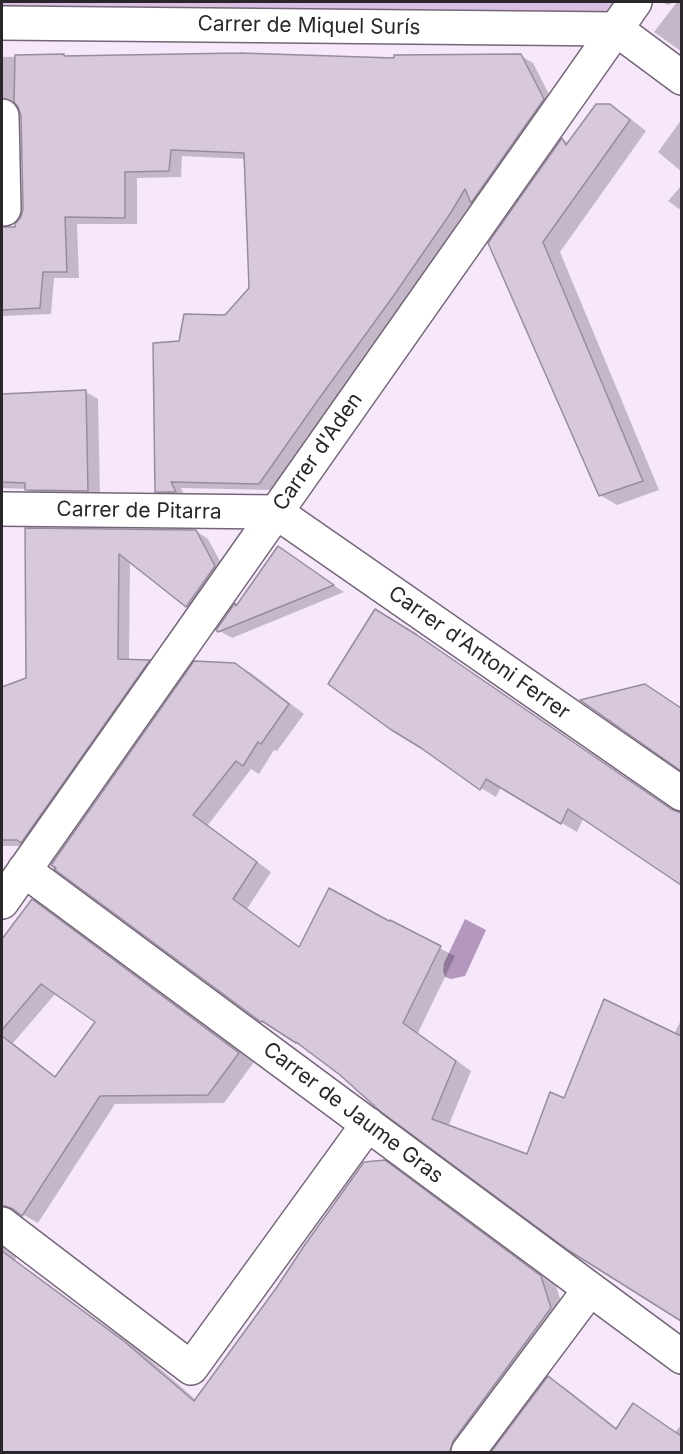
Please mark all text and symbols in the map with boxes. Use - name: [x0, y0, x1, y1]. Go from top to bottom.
- street label: Carrer de Miquel Surís: [197, 11, 421, 41]
- street label: Carrer d'Aden: [268, 388, 368, 516]
- street label: Carrer de Pitarra: [56, 497, 222, 525]
- street label: Carrer d'Antoni Ferrer: [383, 581, 575, 725]
- street label: Carrer de Jaume Gras: [258, 1037, 448, 1189]

